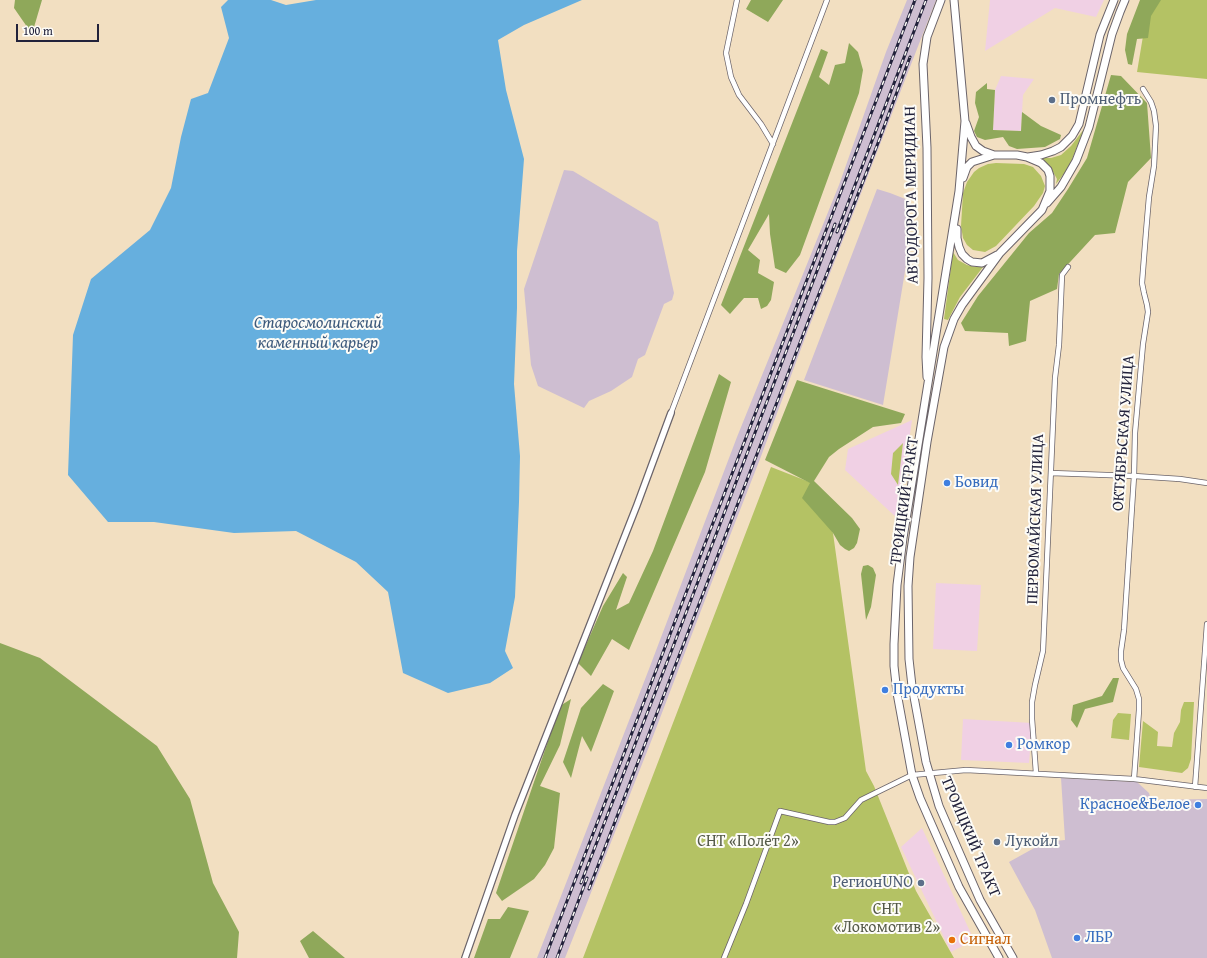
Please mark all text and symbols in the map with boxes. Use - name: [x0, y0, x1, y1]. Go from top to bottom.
- scale bar: [18, 16, 101, 42]
- text: 100 m: [23, 22, 53, 39]
- place label: Промнефть: [1060, 90, 1141, 110]
- marker: Промнефть: [1047, 95, 1057, 105]
- street label: АВТОДОРОГА МЕРИДИАН: [901, 106, 923, 284]
- water label: Старосмолинский каменный карьер: [254, 314, 382, 354]
- street label: ОКТЯБРЬСКАЯ УЛИЦА: [1109, 354, 1139, 512]
- street label: ПЕРВОМАЙСКАЯ УЛИЦА: [1023, 433, 1049, 605]
- street label: ТРОИЦКИЙ ТРАКТ: [886, 436, 924, 566]
- place label: Бовид: [955, 473, 998, 493]
- marker: Бовид: [942, 478, 952, 488]
- place label: Продукты: [893, 680, 964, 700]
- marker: Продукты: [880, 685, 890, 695]
- place label: Ромкор: [1017, 735, 1070, 755]
- marker: Ромкор: [1004, 740, 1014, 750]
- street label: ТРОИЦКИЙ ТРАКТ: [936, 774, 1004, 900]
- place label: Красное&Белое: [1080, 795, 1190, 815]
- marker: Красное&Белое: [1193, 800, 1203, 810]
- park label: СНТ «Полёт 2»: [697, 832, 799, 852]
- place label: Лукойл: [1005, 832, 1058, 852]
- marker: Лукойл: [992, 837, 1002, 847]
- place label: РегионUNO: [832, 873, 913, 893]
- marker: РегионUNO: [916, 878, 926, 888]
- park label: СНТ «Локомотив 2»: [834, 900, 940, 938]
- place label: ЛБР: [1085, 928, 1113, 948]
- place label: Сигнал: [960, 930, 1011, 950]
- marker: ЛБР: [1072, 933, 1082, 943]
- marker: Сигнал: [947, 935, 957, 945]

